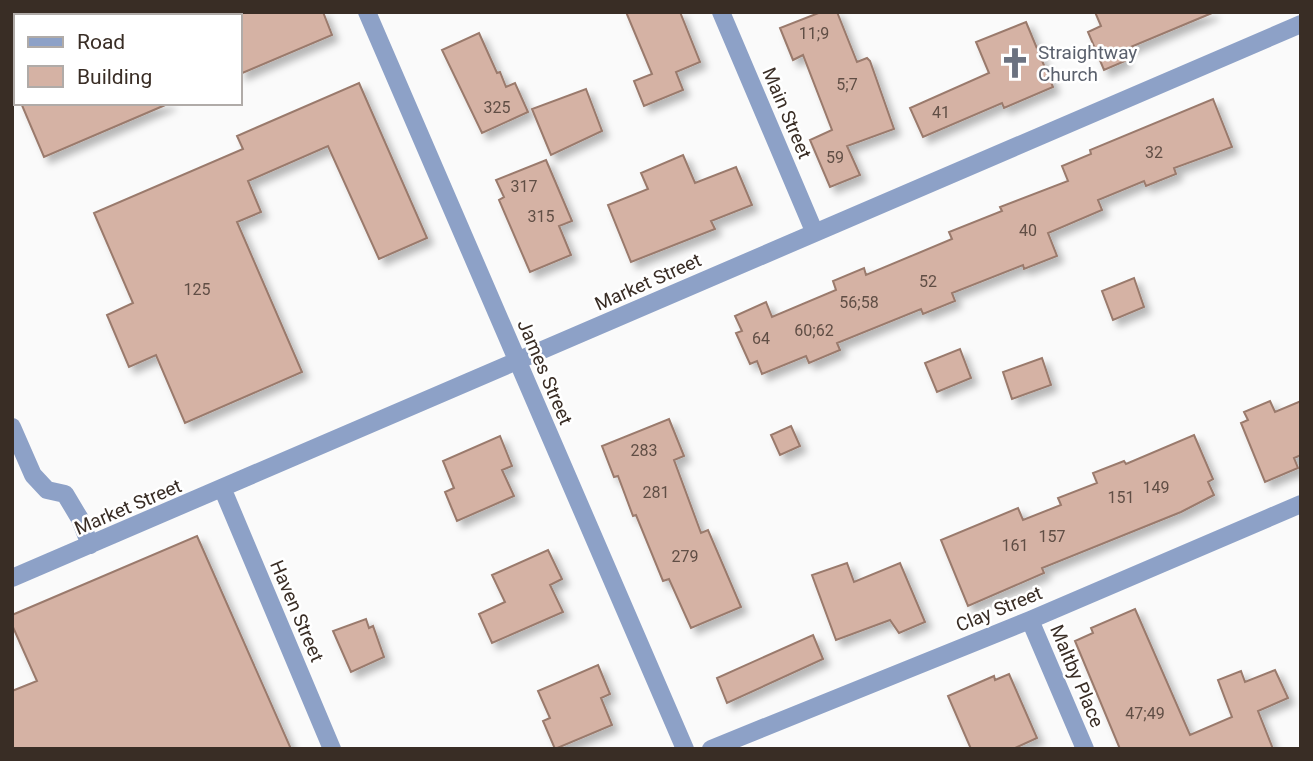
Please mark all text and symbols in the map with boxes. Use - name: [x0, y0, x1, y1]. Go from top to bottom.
- legend: [14, 14, 242, 105]
- house number: 11;9: [799, 24, 829, 43]
- text: Road: [77, 30, 125, 54]
- place label: Straightway Church: [1038, 41, 1137, 86]
- church icon: Straightway Church: [998, 46, 1032, 80]
- street label: Main Street: [757, 64, 817, 162]
- text: Building: [77, 65, 152, 89]
- house number: 5;7: [836, 75, 858, 94]
- house number: 325: [484, 98, 510, 117]
- house number: 41: [932, 103, 950, 122]
- house number: 32: [1145, 143, 1163, 162]
- house number: 59: [826, 148, 844, 167]
- house number: 317: [511, 177, 537, 196]
- house number: 315: [528, 207, 554, 226]
- house number: 40: [1019, 221, 1037, 240]
- street label: Market Street: [591, 248, 705, 316]
- house number: 52: [919, 272, 937, 291]
- house number: 125: [184, 280, 210, 299]
- house number: 56;58: [839, 293, 879, 312]
- street label: James Street: [512, 316, 578, 428]
- house number: 60;62: [794, 321, 834, 340]
- house number: 64: [752, 329, 770, 348]
- house number: 283: [631, 441, 657, 460]
- street label: Market Street: [71, 474, 185, 540]
- house number: 149: [1143, 478, 1169, 497]
- house number: 281: [643, 483, 669, 502]
- house number: 151: [1108, 488, 1134, 507]
- house number: 157: [1039, 527, 1065, 546]
- house number: 161: [1002, 536, 1028, 555]
- house number: 279: [672, 547, 698, 566]
- street label: Haven Street: [265, 557, 329, 665]
- street label: Clay Street: [952, 581, 1046, 637]
- street label: Maltby Place: [1045, 621, 1109, 731]
- house number: 47;49: [1125, 704, 1165, 723]

